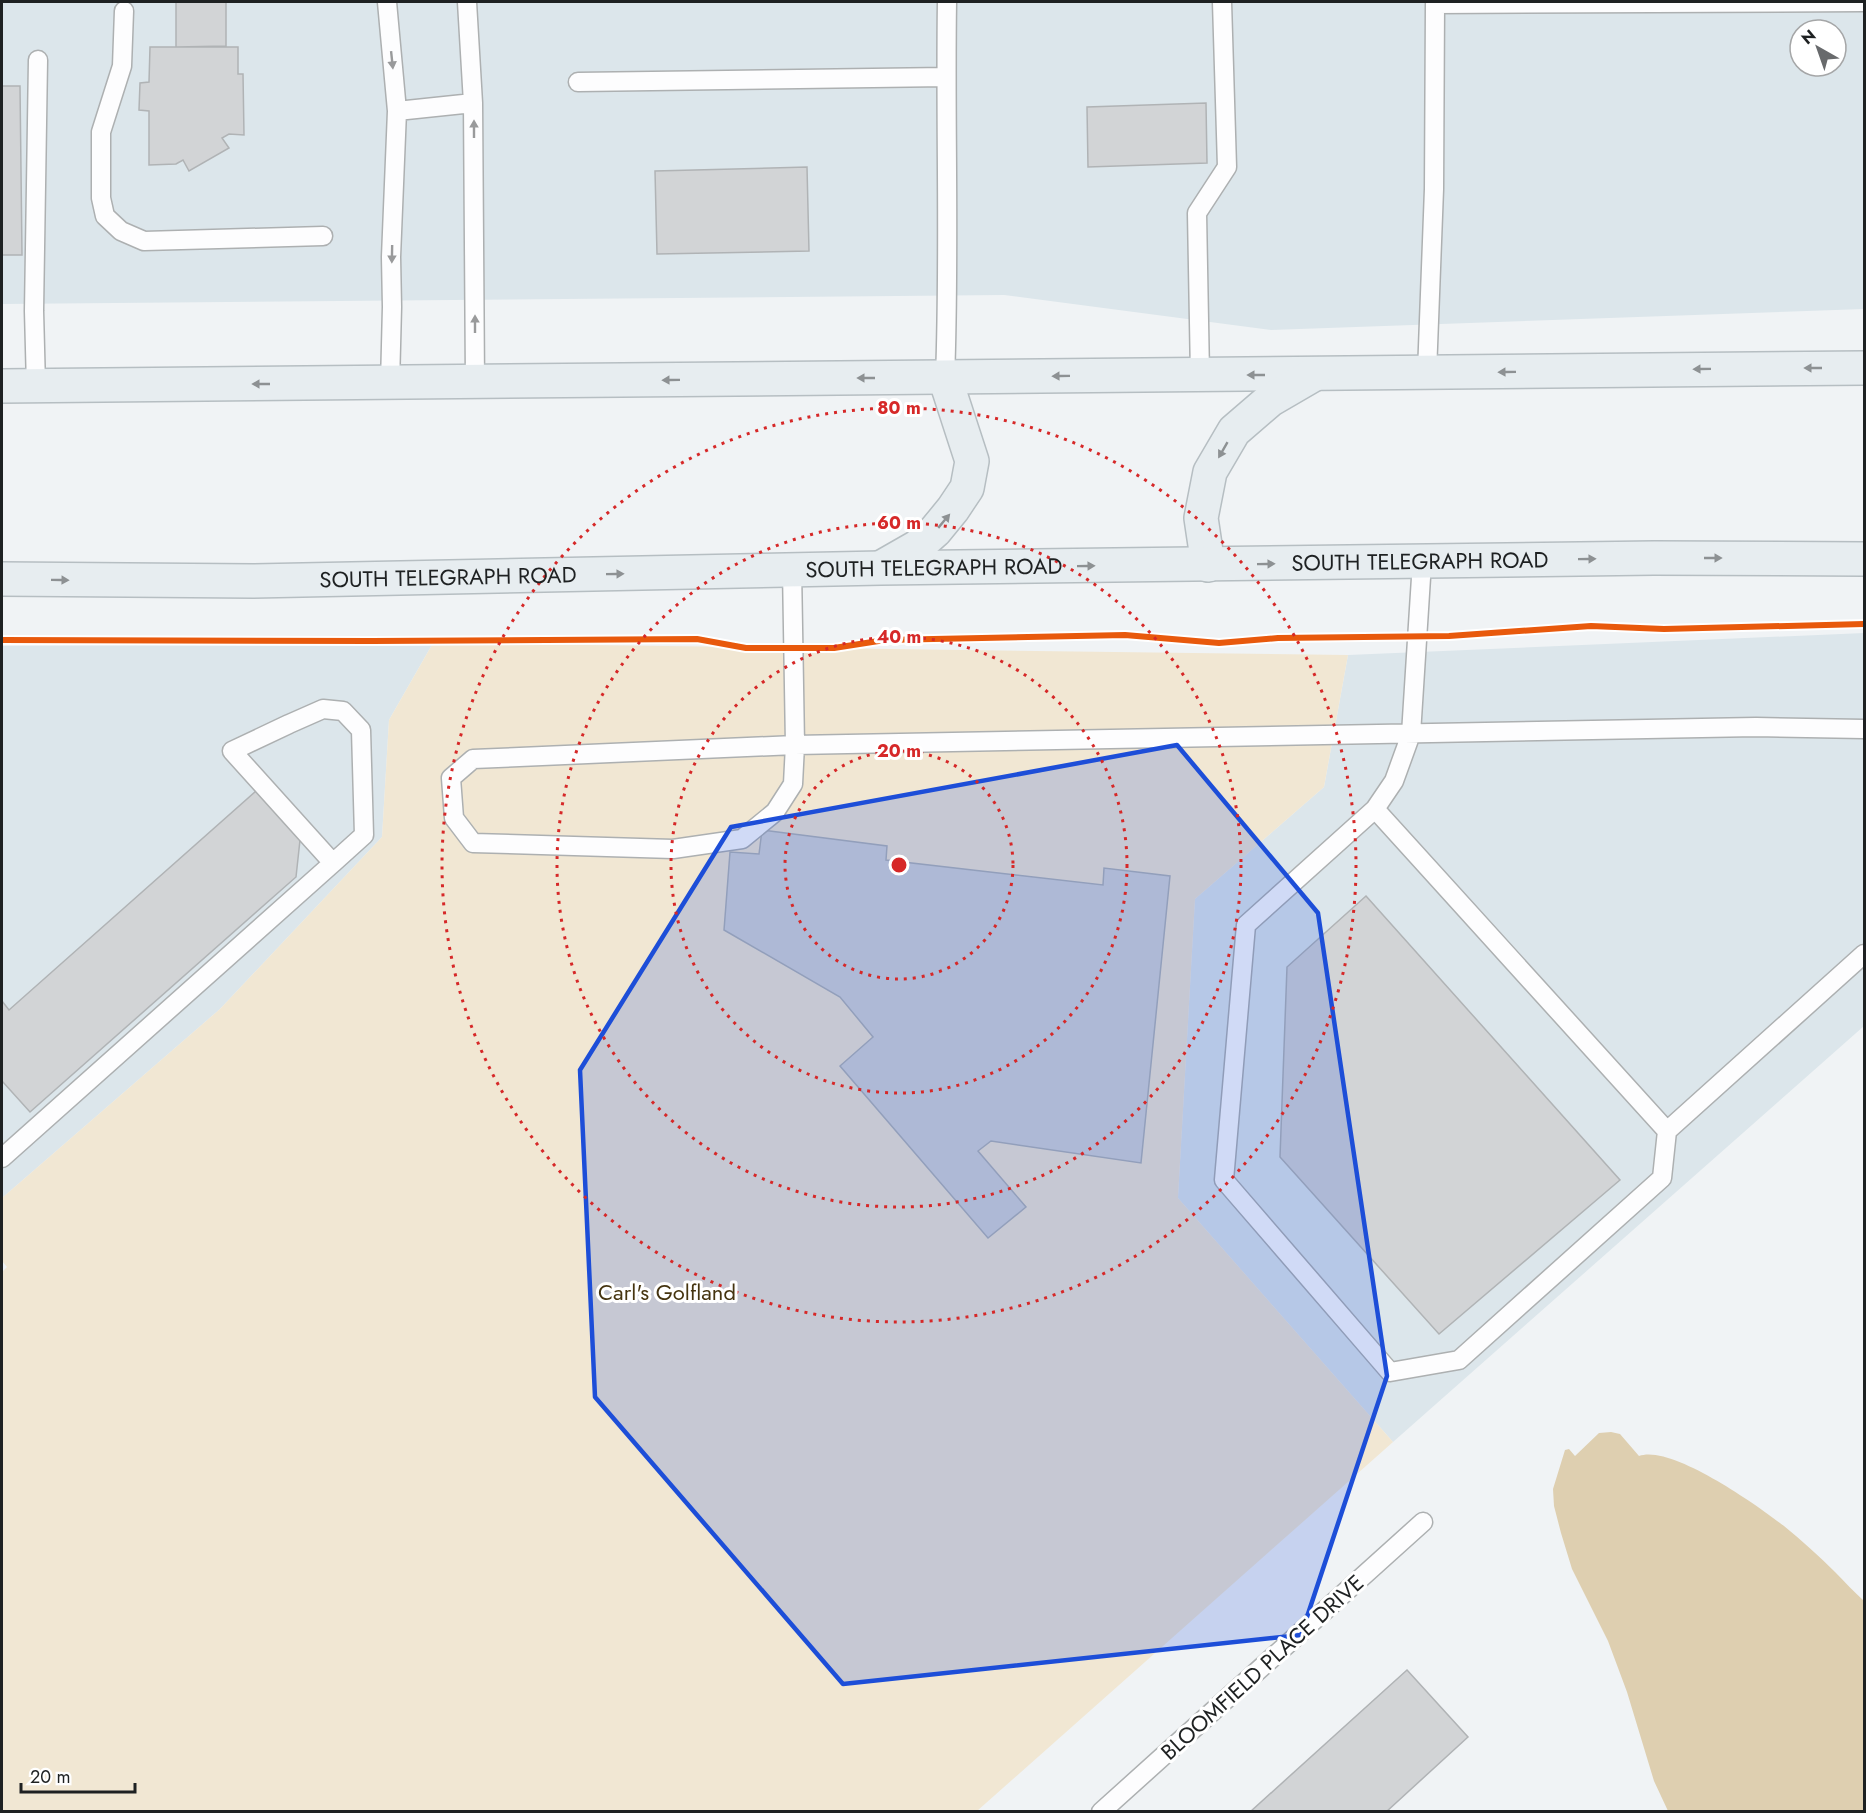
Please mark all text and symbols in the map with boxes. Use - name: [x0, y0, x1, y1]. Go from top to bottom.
- north arrow: [1788, 18, 1848, 78]
- text: N: [1796, 24, 1821, 50]
- one-way arrow: [387, 50, 397, 69]
- one-way arrow: [469, 120, 479, 139]
- one-way arrow: [387, 245, 396, 264]
- one-way arrow: [470, 315, 480, 334]
- one-way arrow: [1803, 363, 1822, 373]
- one-way arrow: [1693, 364, 1712, 374]
- one-way arrow: [1498, 367, 1517, 377]
- one-way arrow: [1247, 370, 1266, 379]
- one-way arrow: [1052, 372, 1071, 381]
- one-way arrow: [857, 373, 876, 383]
- one-way arrow: [662, 375, 681, 384]
- one-way arrow: [252, 379, 271, 389]
- text: 80 m: [877, 395, 921, 421]
- one-way arrow: [1218, 442, 1228, 459]
- text: 60 m: [877, 510, 921, 536]
- one-way arrow: [937, 513, 950, 528]
- street label: SOUTH TELEGRAPH ROAD: [1291, 543, 1549, 579]
- street label: SOUTH TELEGRAPH ROAD: [805, 550, 1063, 586]
- one-way arrow: [1703, 553, 1722, 563]
- one-way arrow: [1577, 554, 1596, 564]
- street label: SOUTH TELEGRAPH ROAD: [319, 558, 577, 596]
- one-way arrow: [1257, 559, 1276, 569]
- one-way arrow: [1077, 561, 1096, 571]
- one-way arrow: [605, 569, 624, 579]
- one-way arrow: [50, 575, 69, 584]
- text: 40 m: [877, 624, 921, 650]
- text: 20 m: [877, 738, 921, 764]
- centre of rings: [889, 855, 909, 875]
- park label: Carl's Golfland: [598, 1276, 736, 1308]
- street label: BLOOMFIELD PLACE DRIVE: [1153, 1567, 1371, 1767]
- scale bar: [21, 1756, 135, 1794]
- text: 20 m: [30, 1764, 70, 1790]

